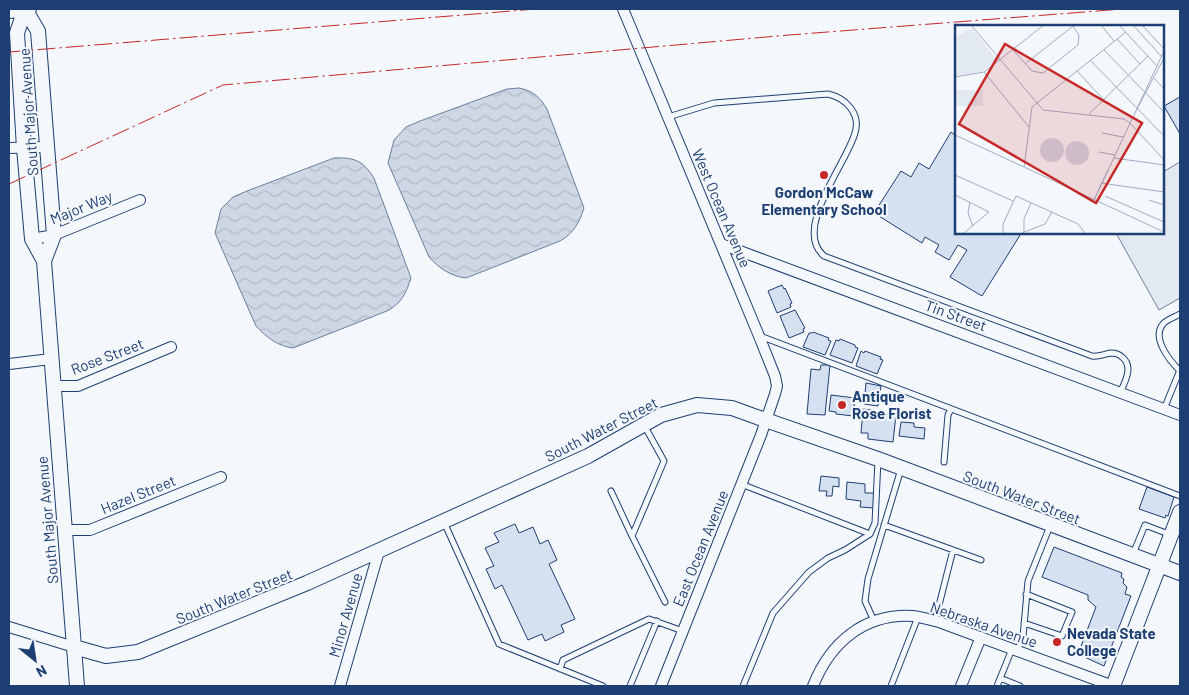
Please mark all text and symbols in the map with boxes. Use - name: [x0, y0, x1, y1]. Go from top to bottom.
- inset map: [955, 25, 1164, 234]
- street label: South Major Avenue: [15, 48, 41, 176]
- street label: West Ocean Avenue: [689, 146, 755, 270]
- marker: Gordon McCaw Elementary School: [818, 169, 830, 181]
- place label: Gordon McCaw Elementary School: [761, 183, 887, 218]
- street label: Major Way: [47, 186, 115, 228]
- street label: Tin Street: [923, 296, 989, 334]
- street label: Rose Street: [68, 334, 146, 378]
- place label: Antique Rose Florist: [852, 387, 932, 422]
- street label: South Water Street: [542, 393, 660, 465]
- marker: Antique Rose Florist: [836, 399, 848, 411]
- street label: South Major Avenue: [32, 456, 62, 584]
- street label: South Water Street: [961, 466, 1083, 528]
- street label: Hazel Street: [98, 471, 178, 517]
- street label: East Ocean Avenue: [668, 487, 732, 609]
- street label: South Water Street: [173, 564, 295, 628]
- street label: Minor Avenue: [324, 571, 366, 659]
- street label: Nebraska Avenue: [928, 597, 1040, 651]
- place label: Nevada State College: [1067, 624, 1156, 659]
- north arrow: [10, 635, 60, 685]
- marker: Nevada State College: [1051, 636, 1063, 648]
- text: N: [33, 662, 50, 681]

